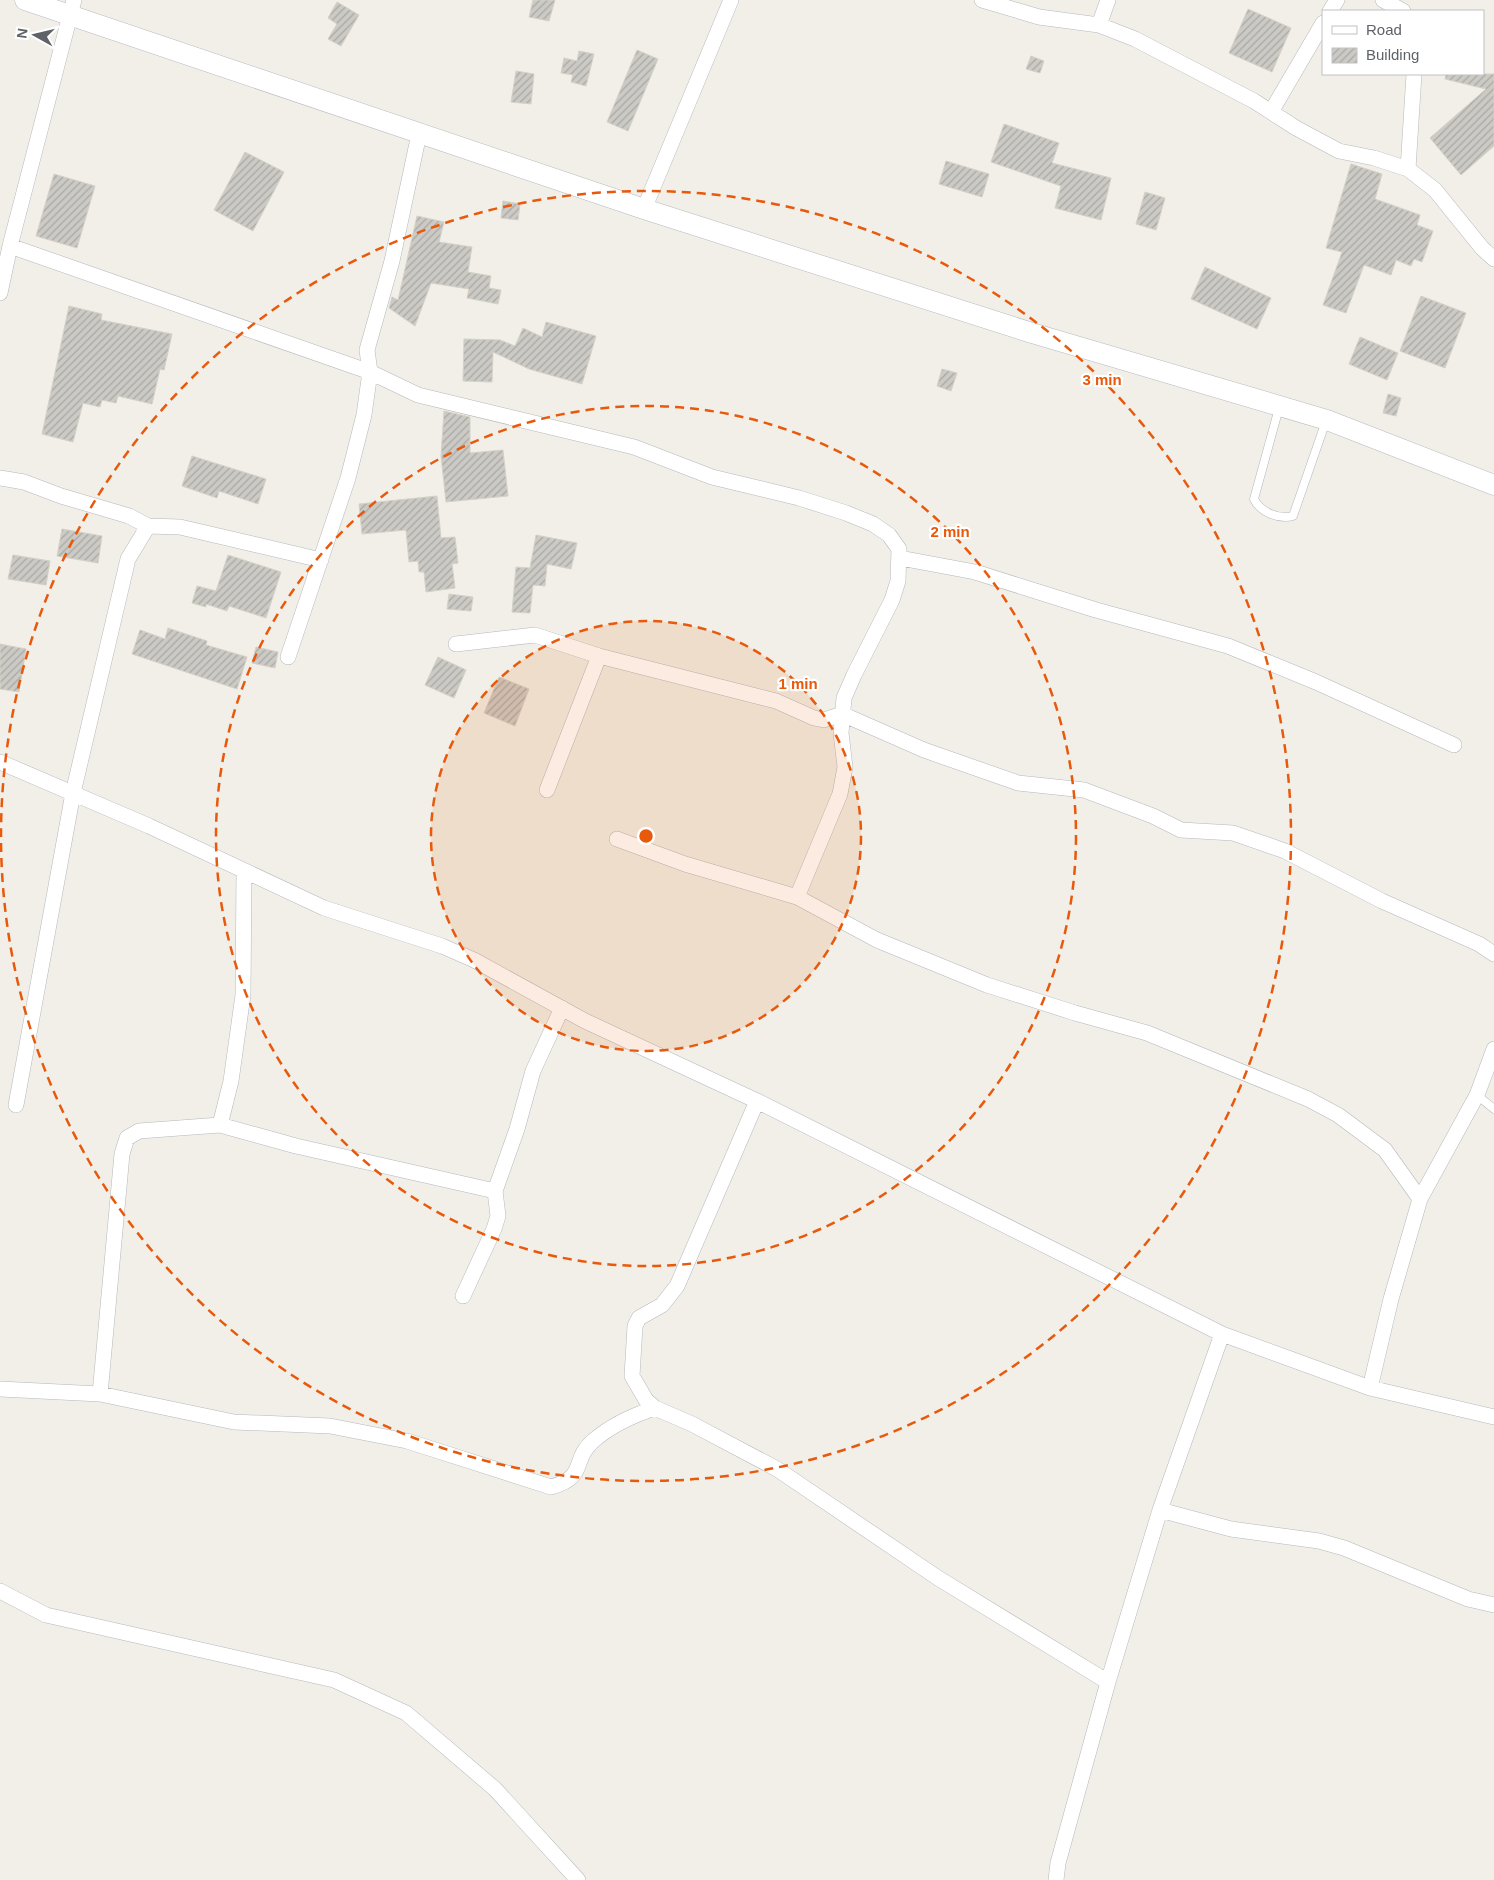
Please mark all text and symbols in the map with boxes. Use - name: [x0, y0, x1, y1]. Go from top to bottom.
- north arrow: [10, 10, 60, 60]
- legend: [1322, 10, 1484, 75]
- text: Road: [1366, 21, 1402, 38]
- text: N: [13, 27, 31, 39]
- text: Building: [1366, 46, 1419, 63]
- text: 3 min: [1082, 371, 1122, 388]
- text: 2 min: [930, 523, 970, 540]
- text: 1 min: [778, 675, 818, 692]
- centre of rings: [637, 827, 655, 845]

